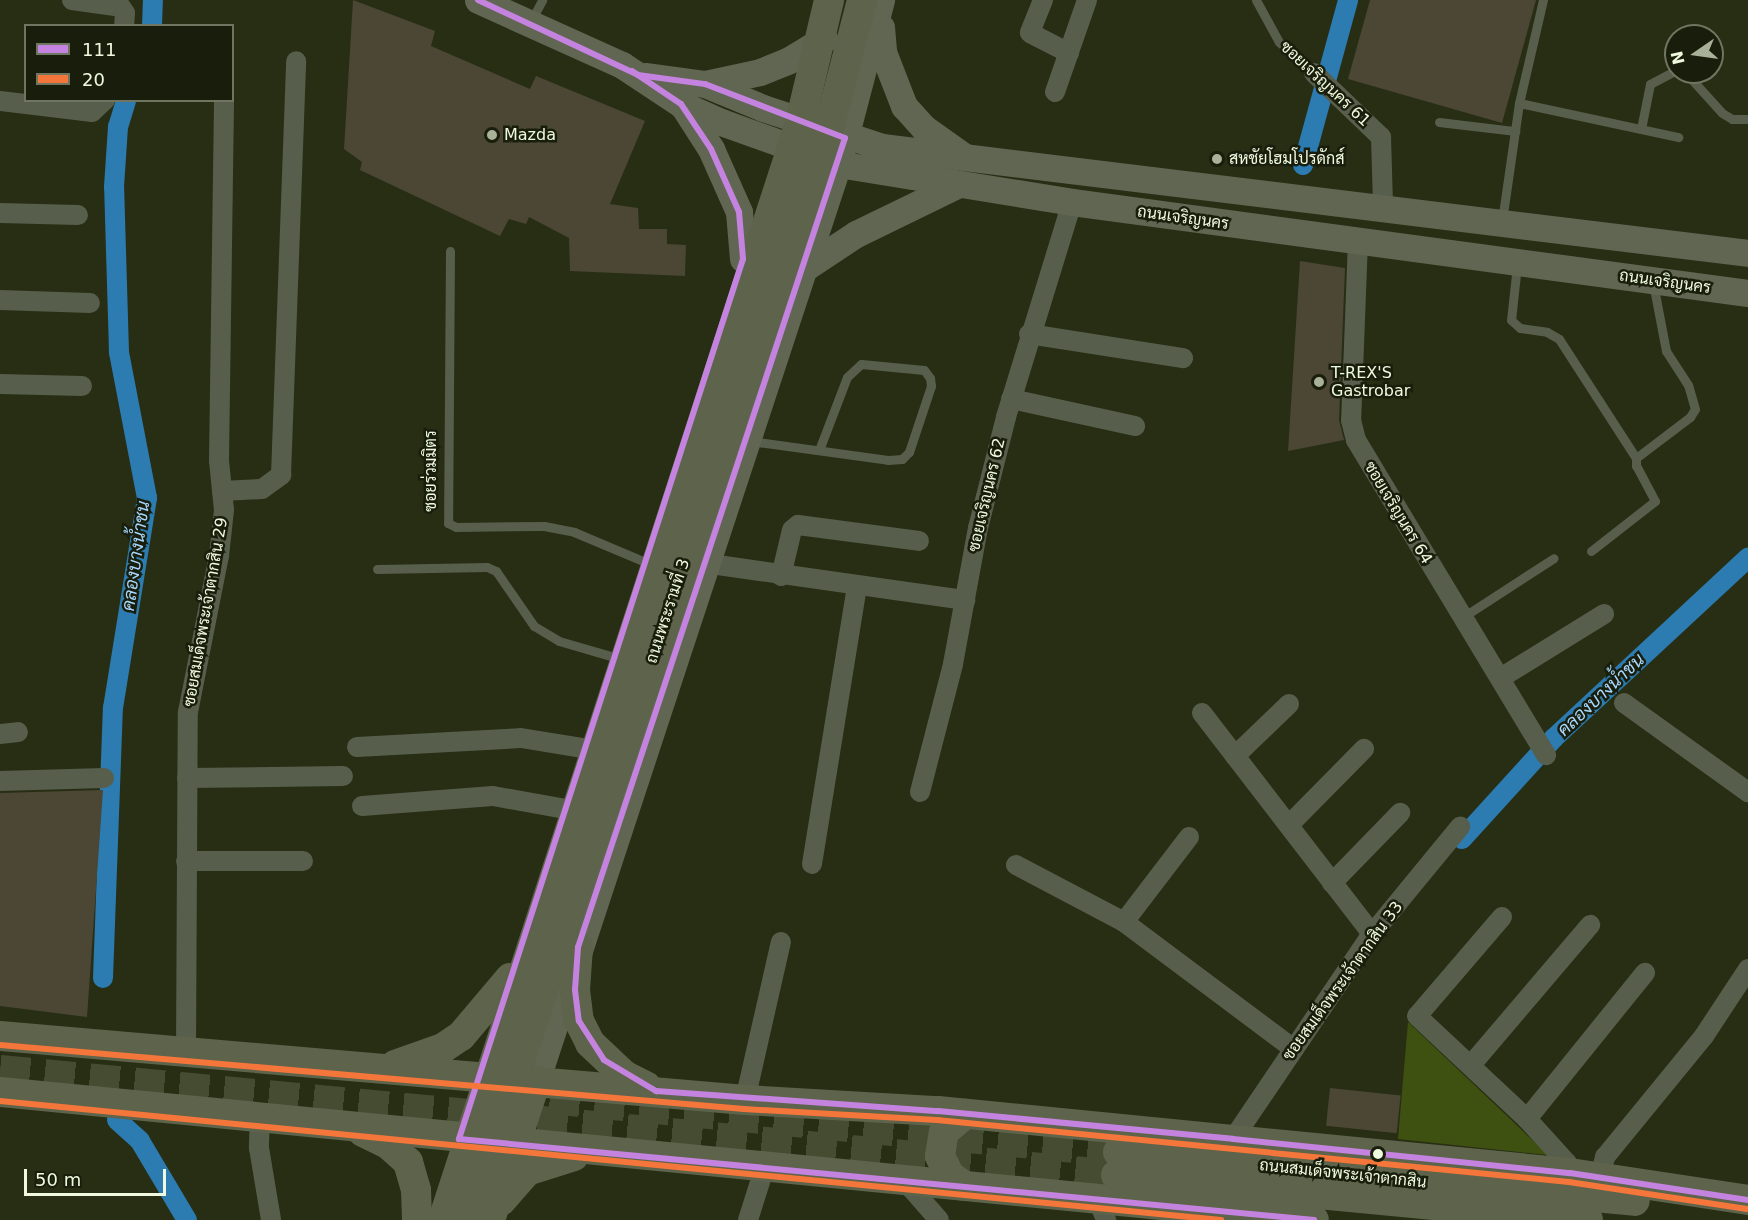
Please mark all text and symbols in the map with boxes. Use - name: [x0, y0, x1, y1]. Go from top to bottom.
- legend: [24, 24, 234, 102]
- north arrow: [1664, 24, 1724, 84]
- street label: ซอยเจริญนคร 61: [1276, 37, 1374, 131]
- text: 111: [82, 39, 116, 60]
- text: N: [1667, 49, 1689, 66]
- text: 20: [82, 69, 105, 90]
- place label: Mazda: [504, 125, 556, 145]
- marker: Mazda: [485, 128, 499, 142]
- place label: สหชัยโฮมโปรดักส์: [1229, 149, 1344, 169]
- marker: สหชัยโฮมโปรดักส์: [1210, 152, 1224, 166]
- street label: ถนนเจริญนคร: [1136, 202, 1230, 234]
- street label: ถนนเจริญนคร: [1618, 266, 1712, 298]
- place label: T-REX'S Gastrobar: [1331, 363, 1410, 401]
- marker: T-REX'S Gastrobar: [1312, 375, 1326, 389]
- street label: ซอยร่วมมิตร: [421, 430, 441, 512]
- street label: ซอยเจริญนคร 62: [965, 436, 1009, 554]
- street label: ซอยเจริญนคร 64: [1360, 458, 1436, 568]
- water label: คลองบางน้ำชน: [118, 499, 154, 613]
- street label: ซอยสมเด็จพระเจ้าตากสิน 29: [180, 516, 232, 708]
- street label: ถนนพระรามที่ 3: [642, 556, 694, 666]
- water label: คลองบางน้ำชน: [1553, 649, 1649, 741]
- street label: ซอยสมเด็จพระเจ้าตากสิน 33: [1279, 898, 1407, 1064]
- unlabelled marker: [1372, 1148, 1384, 1160]
- street label: ถนนสมเด็จพระเจ้าตากสิน: [1259, 1156, 1427, 1192]
- scale bar: [27, 1157, 170, 1195]
- text: 50 m: [35, 1169, 81, 1190]

